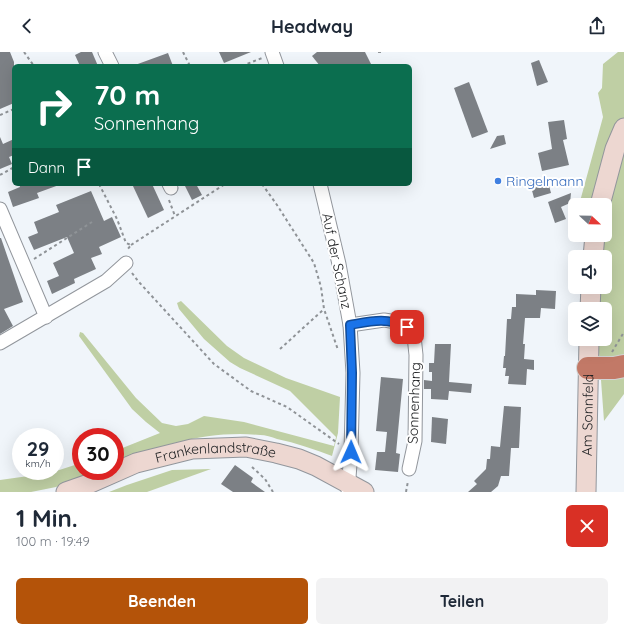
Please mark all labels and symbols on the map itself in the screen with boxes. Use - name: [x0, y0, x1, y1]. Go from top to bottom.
- place label: Ringelmann: [506, 172, 584, 190]
- marker: Ringelmann: [493, 176, 503, 186]
- north arrow: [568, 198, 612, 242]
- street label: Auf der Schanz: [318, 211, 356, 311]
- pin: [390, 310, 424, 344]
- street label: Sonnenhang: [404, 362, 424, 444]
- street label: Am Sonnfeld: [578, 374, 597, 456]
- speed limit sign: 30: [72, 428, 124, 480]
- position arrow: [330, 431, 372, 473]
- street label: Frankenlandstraße: [153, 438, 278, 467]

